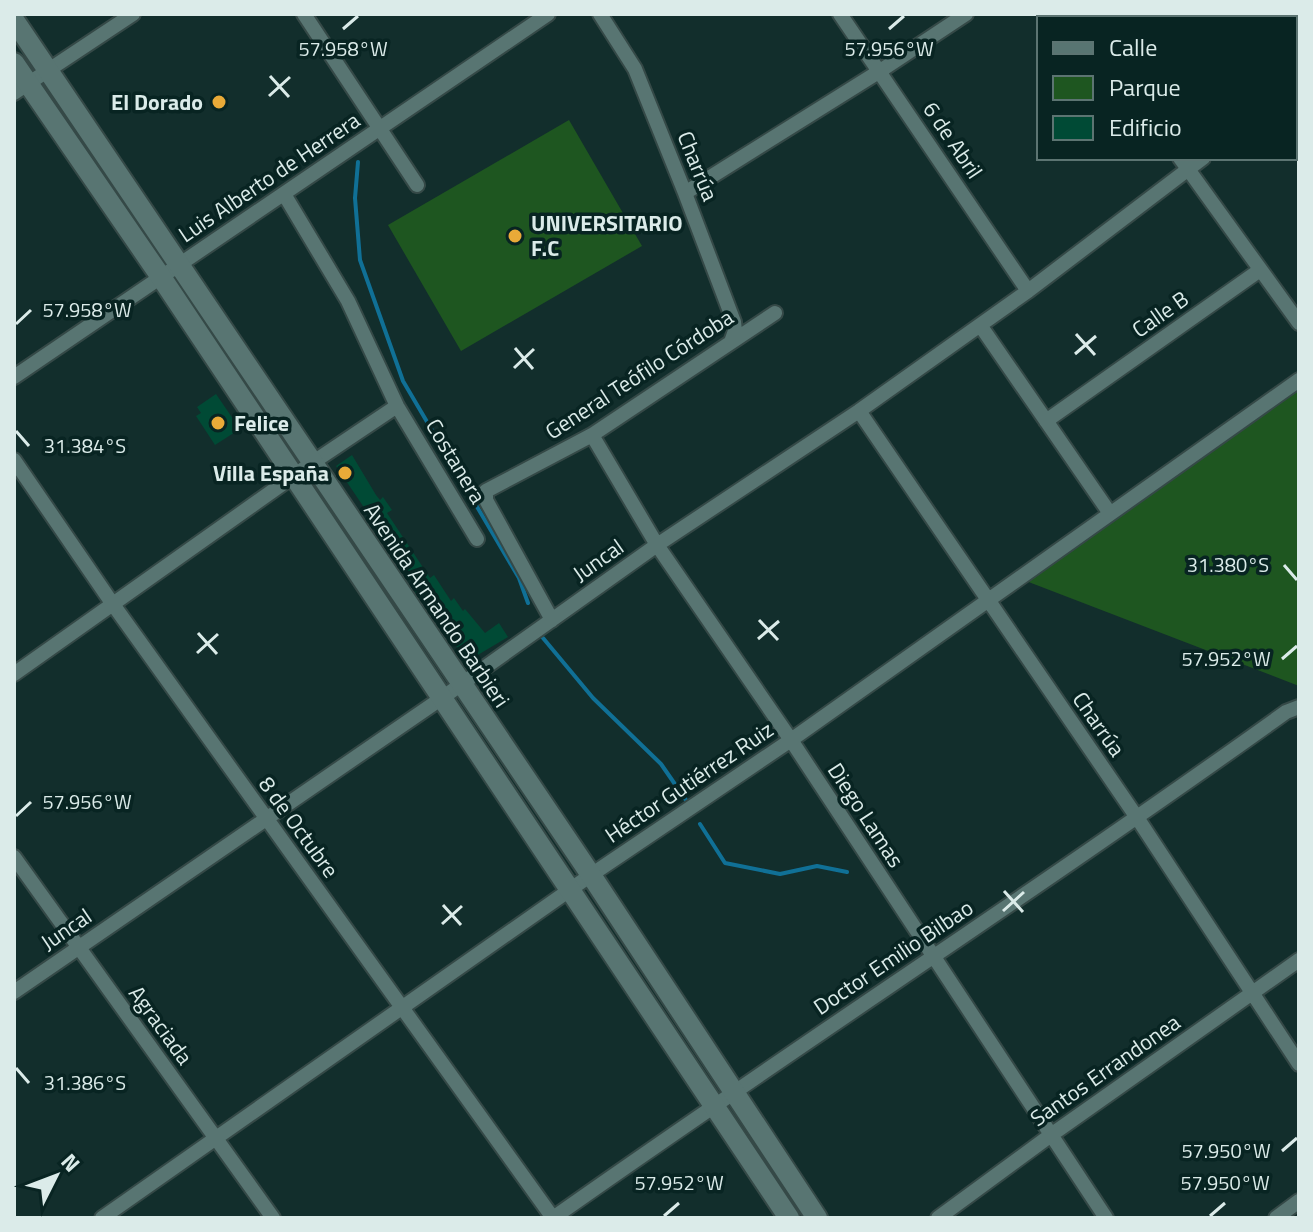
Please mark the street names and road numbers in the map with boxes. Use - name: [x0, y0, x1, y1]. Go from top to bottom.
- street label: 6 de Abril: [915, 94, 991, 186]
- street label: Luis Alberto de Herrera: [171, 103, 367, 251]
- street label: Charrúa: [669, 126, 727, 206]
- street label: Calle B: [1125, 282, 1195, 346]
- street label: General Teófilo Córdoba: [538, 300, 740, 448]
- street label: Costanera: [417, 412, 495, 510]
- street label: Avenida Armando Barbieri: [356, 496, 518, 714]
- street label: Juncal: [565, 530, 631, 590]
- street label: Charrúa: [1064, 684, 1134, 764]
- street label: Héctor Gutiérrez Ruiz: [598, 713, 780, 851]
- street label: Diego Lamas: [819, 756, 913, 874]
- street label: 8 de Octubre: [250, 769, 348, 885]
- street label: Doctor Emilio Bilbao: [806, 891, 980, 1023]
- street label: Juncal: [33, 899, 99, 959]
- street label: Agraciada: [121, 978, 201, 1072]
- street label: Santos Errandonea: [1023, 1005, 1187, 1135]

